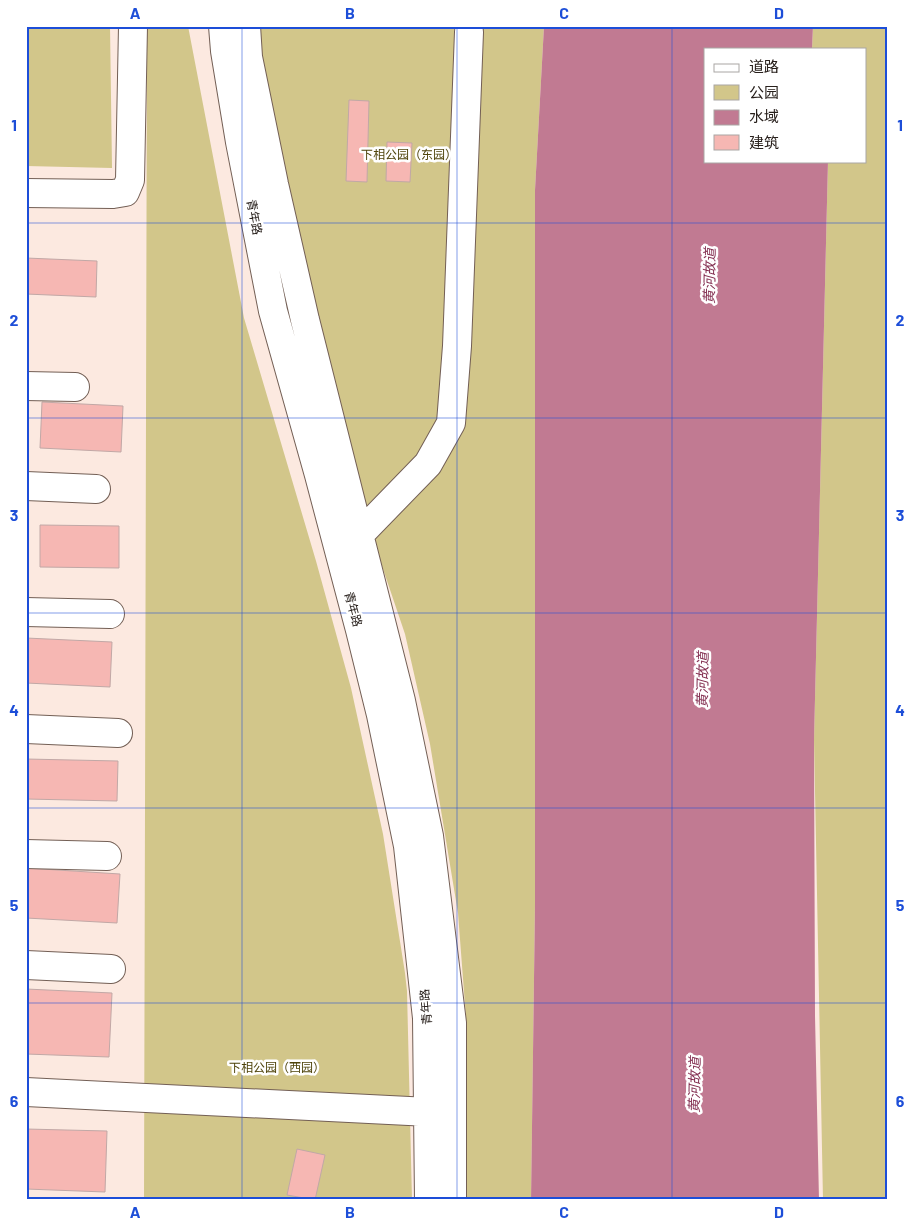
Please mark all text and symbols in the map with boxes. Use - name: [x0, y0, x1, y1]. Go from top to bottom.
- text: A: [130, 3, 141, 22]
- text: B: [345, 3, 355, 22]
- text: C: [559, 3, 569, 22]
- text: D: [774, 3, 784, 22]
- legend: [704, 48, 866, 162]
- text: 道路: [749, 57, 779, 75]
- text: 公园: [749, 83, 779, 101]
- text: 水域: [749, 107, 779, 125]
- text: 1: [11, 115, 17, 134]
- text: 1: [897, 115, 903, 134]
- text: 建筑: [749, 133, 779, 151]
- park label: 下相公园（东园）: [361, 147, 457, 161]
- street label: 青年路: [245, 198, 265, 236]
- water label: 黄河故道: [700, 246, 718, 304]
- text: 2: [10, 310, 19, 329]
- text: 2: [896, 310, 905, 329]
- text: 3: [10, 505, 18, 524]
- text: 3: [896, 505, 904, 524]
- street label: 青年路: [343, 590, 365, 628]
- water label: 黄河故道: [693, 650, 711, 708]
- text: 4: [9, 700, 19, 719]
- text: 4: [895, 700, 905, 719]
- text: 5: [10, 895, 19, 914]
- text: 5: [896, 895, 905, 914]
- street label: 青年路: [416, 988, 434, 1026]
- water label: 黄河故道: [685, 1055, 703, 1113]
- park label: 下相公园（西园）: [229, 1060, 325, 1074]
- text: 6: [10, 1091, 19, 1110]
- text: 6: [896, 1091, 905, 1110]
- text: A: [130, 1202, 141, 1221]
- text: B: [345, 1202, 355, 1221]
- text: C: [559, 1202, 569, 1221]
- text: D: [774, 1202, 784, 1221]

